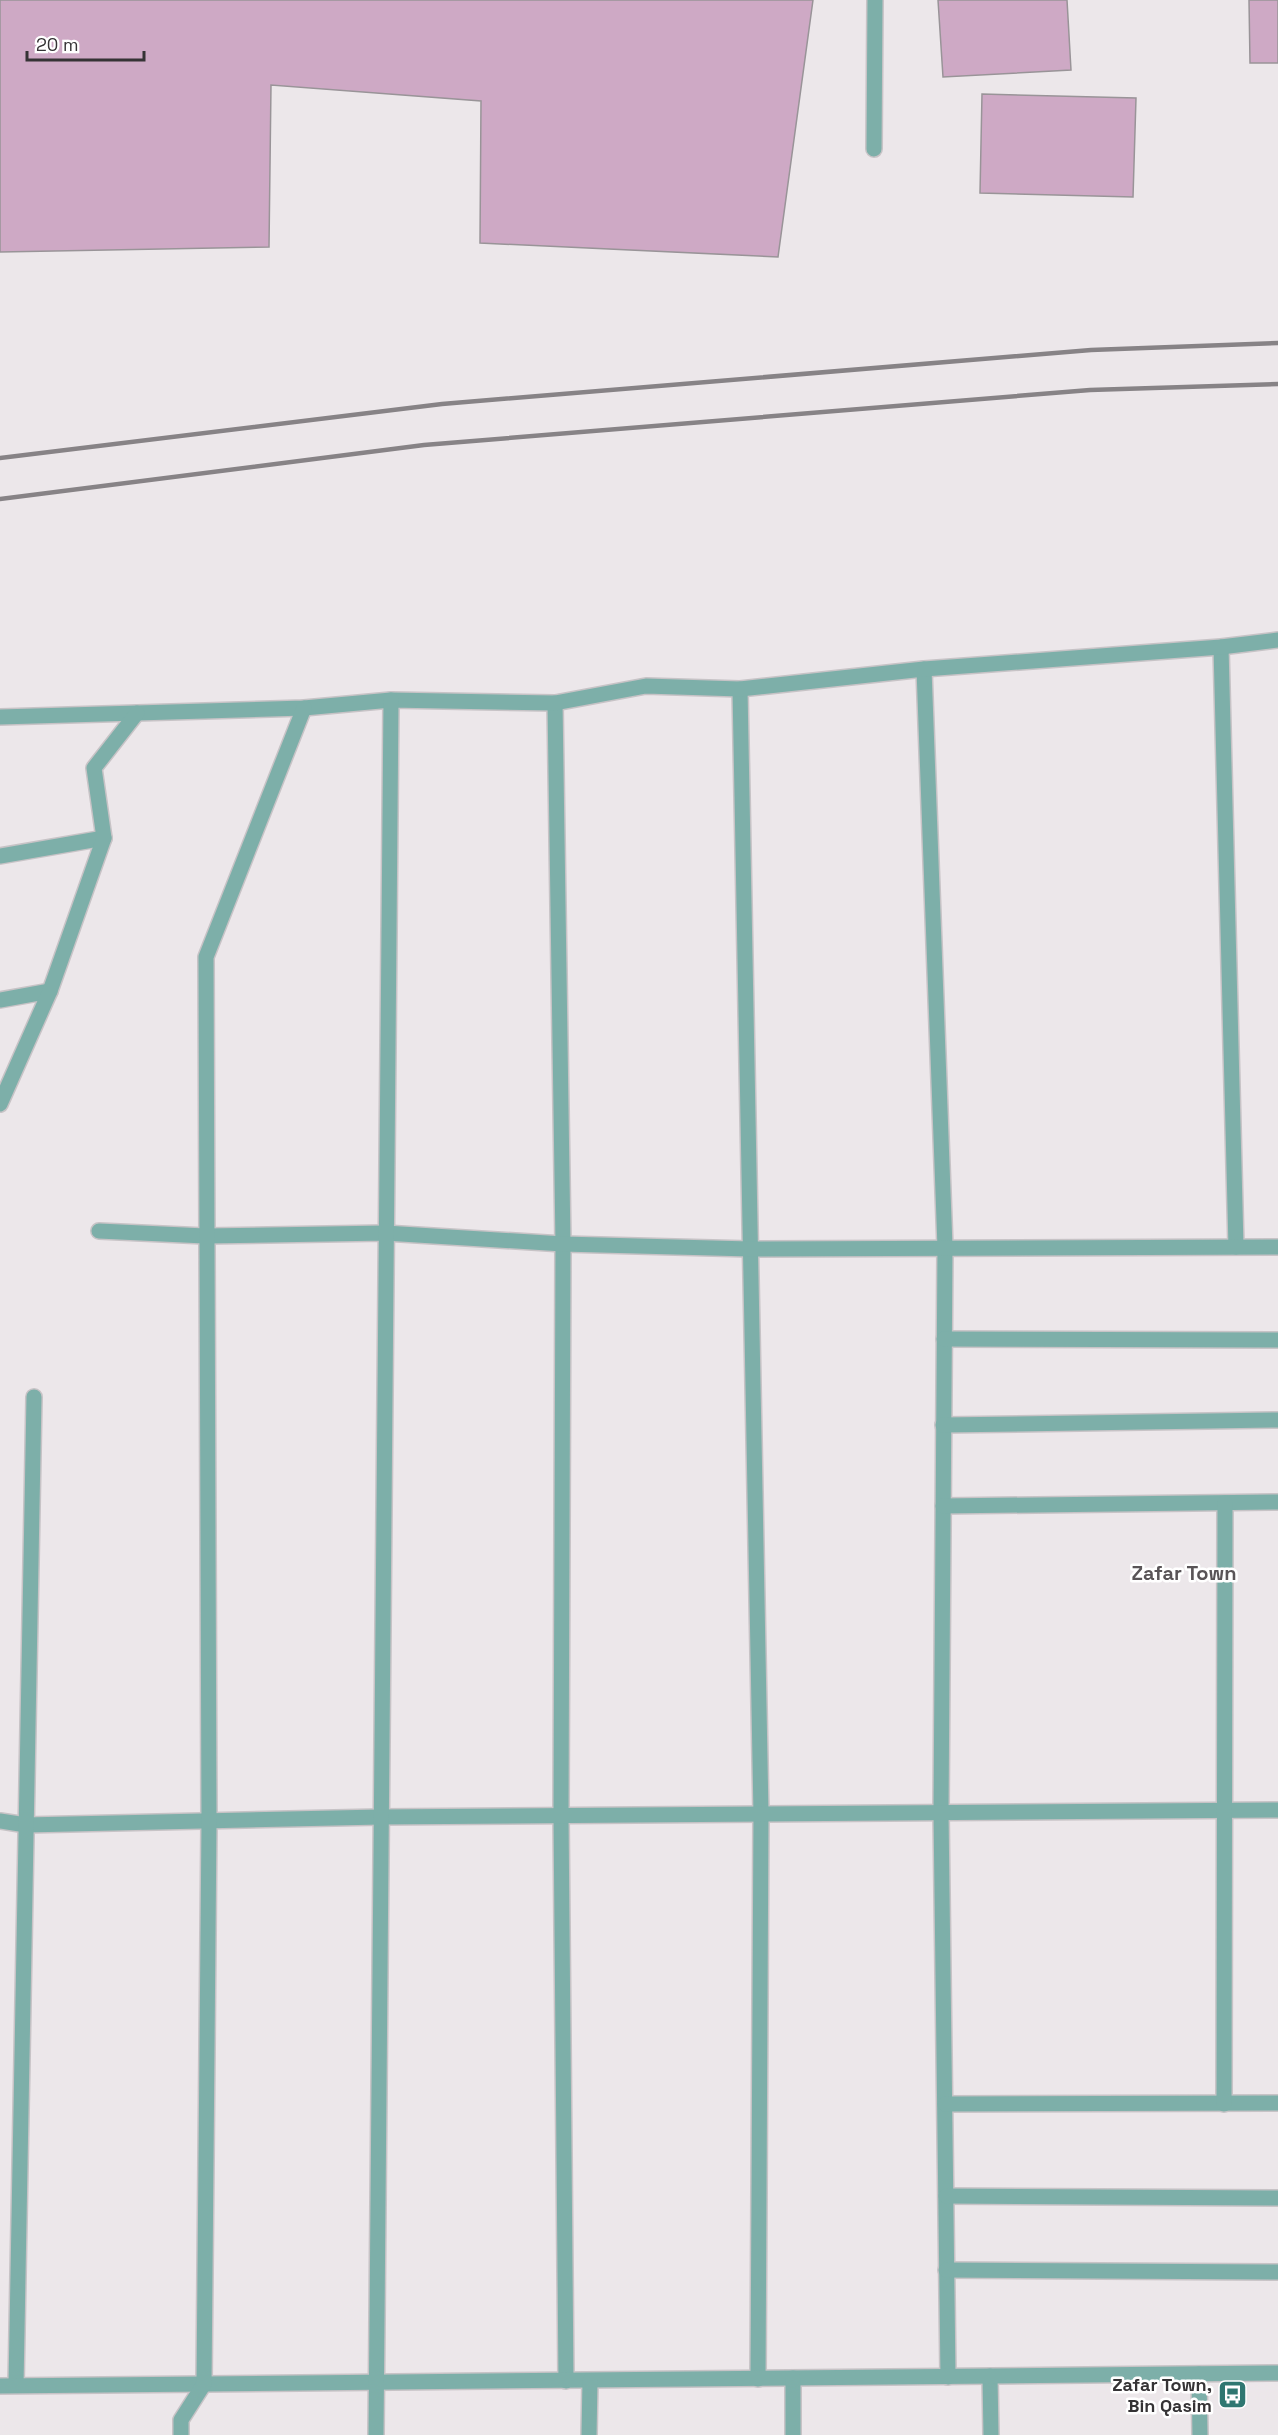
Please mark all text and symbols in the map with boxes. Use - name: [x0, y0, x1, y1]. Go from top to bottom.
- scale bar: [27, 24, 144, 62]
- text: 20 m: [36, 33, 79, 56]
- district label: Zafar Town: [1132, 1560, 1236, 1586]
- place label: Zafar Town, Bin Qasim: [1112, 2373, 1212, 2417]
- bus stop icon: Zafar Town, Bin Qasim: [1217, 2378, 1249, 2410]

